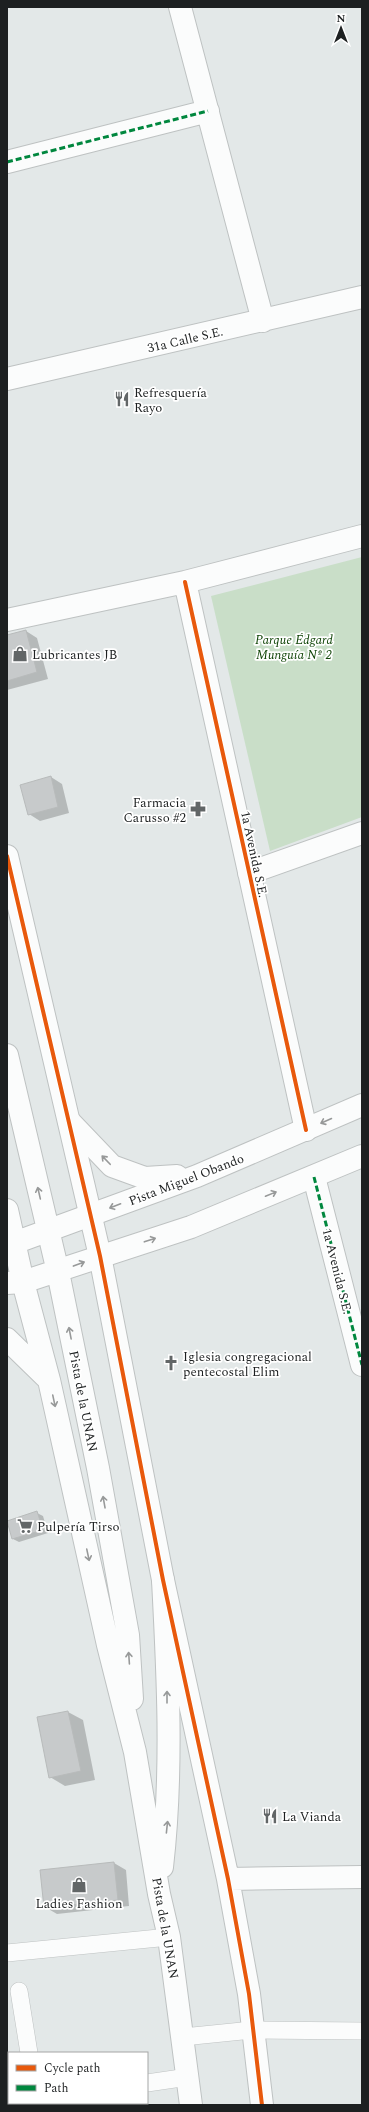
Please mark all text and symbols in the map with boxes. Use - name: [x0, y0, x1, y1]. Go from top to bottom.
- north arrow: [321, 8, 361, 48]
- text: N: [337, 10, 346, 27]
- street label: 31a Calle S.E.: [145, 322, 225, 358]
- place label: Refresquería Rayo: [134, 383, 207, 418]
- restaurant icon: Refresquería Rayo: [113, 390, 131, 408]
- park label: Parque Édgard Munguía Nº 2: [255, 630, 333, 665]
- shop icon: Lubricantes JB: [11, 645, 29, 663]
- place label: Lubricantes JB: [32, 645, 117, 665]
- place label: Farmacia Carusso #2: [123, 793, 187, 828]
- pharmacy icon: Farmacia Carusso #2: [189, 800, 207, 818]
- street label: 1a Avenida S.E.: [235, 809, 273, 899]
- one-way arrow: [321, 1118, 333, 1125]
- street label: Pista Miguel Obando: [126, 1149, 247, 1211]
- one-way arrow: [101, 1155, 111, 1165]
- one-way arrow: [35, 1186, 43, 1199]
- one-way arrow: [265, 1190, 277, 1197]
- one-way arrow: [109, 1203, 121, 1211]
- street label: 1a Avenida S.E.: [317, 1226, 357, 1316]
- one-way arrow: [143, 1236, 156, 1243]
- one-way arrow: [72, 1260, 84, 1268]
- one-way arrow: [66, 1327, 74, 1340]
- place label: Iglesia congregacional pentecostal Elim: [183, 1347, 312, 1382]
- street label: Pista de la UNAN: [63, 1349, 103, 1454]
- church icon: Iglesia congregacional pentecostal Elim: [162, 1354, 180, 1372]
- one-way arrow: [51, 1394, 59, 1407]
- one-way arrow: [99, 1496, 107, 1509]
- supermarket icon: Pulpería Tirso: [16, 1517, 34, 1535]
- place label: Pulpería Tirso: [37, 1517, 120, 1537]
- one-way arrow: [85, 1549, 93, 1562]
- one-way arrow: [126, 1652, 133, 1665]
- one-way arrow: [163, 1691, 171, 1704]
- restaurant icon: La Vianda: [261, 1807, 279, 1825]
- place label: La Vianda: [282, 1807, 342, 1827]
- one-way arrow: [163, 1821, 170, 1834]
- shop icon: Ladies Fashion: [70, 1876, 88, 1894]
- street label: Pista de la UNAN: [146, 1876, 184, 1981]
- place label: Ladies Fashion: [36, 1894, 123, 1914]
- legend: [8, 2052, 148, 2104]
- text: Cycle path: [44, 2059, 101, 2078]
- text: Path: [44, 2079, 69, 2098]

